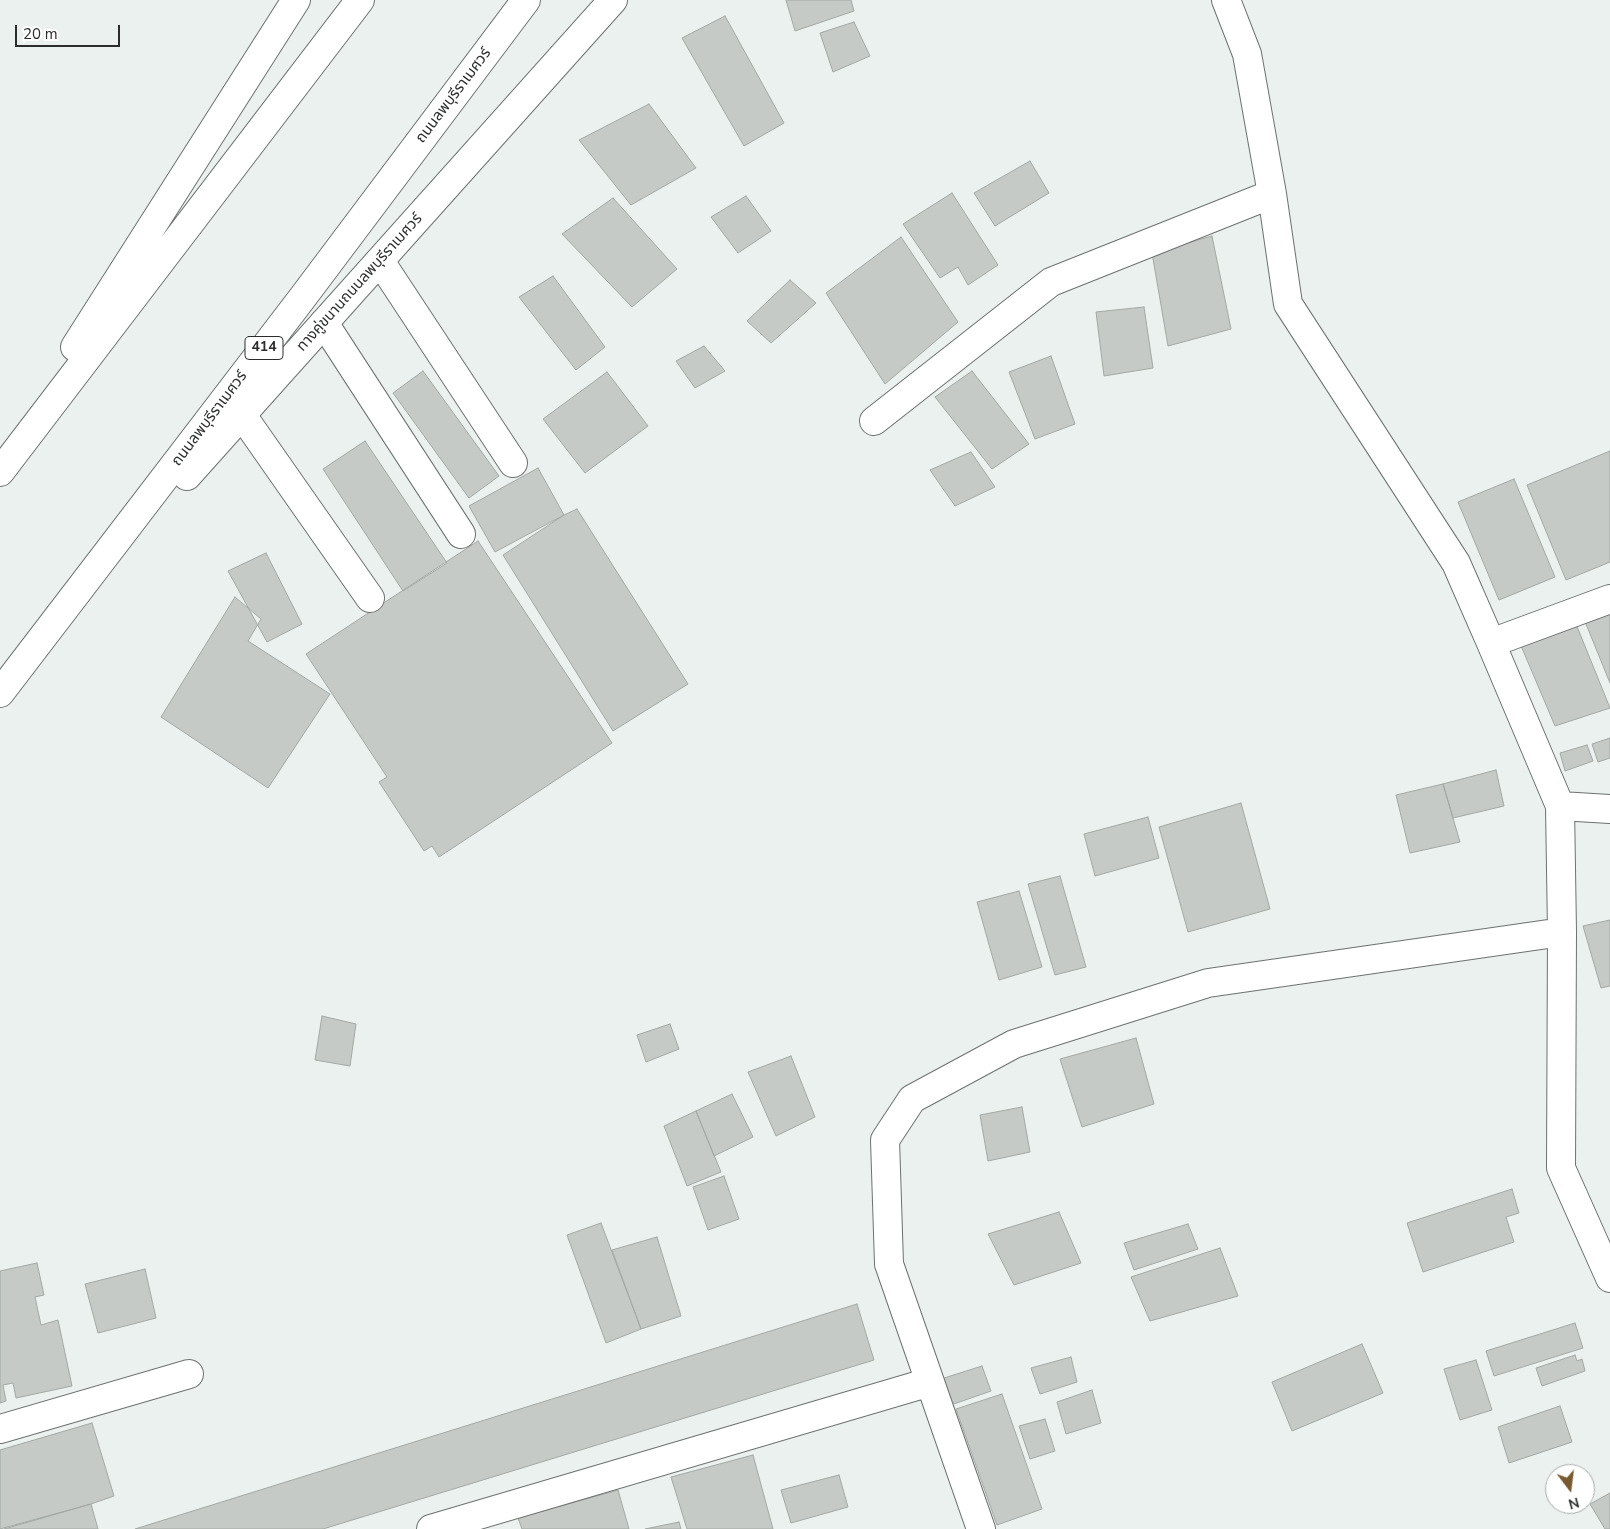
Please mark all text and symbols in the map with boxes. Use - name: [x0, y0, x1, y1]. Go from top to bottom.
- scale bar: [18, 15, 122, 47]
- text: 20 m: [23, 24, 58, 44]
- street label: ถนนลพบุรีราเมศวร์: [413, 45, 495, 147]
- street label: ทางคู่ขนานถนนลพบุรีราเมศวร์: [293, 210, 427, 356]
- road number: 414: [245, 336, 283, 359]
- street label: ถนนลพบุรีราเมศวร์: [169, 368, 251, 470]
- north arrow: [1545, 1464, 1595, 1514]
- text: N: [1566, 1492, 1581, 1514]

